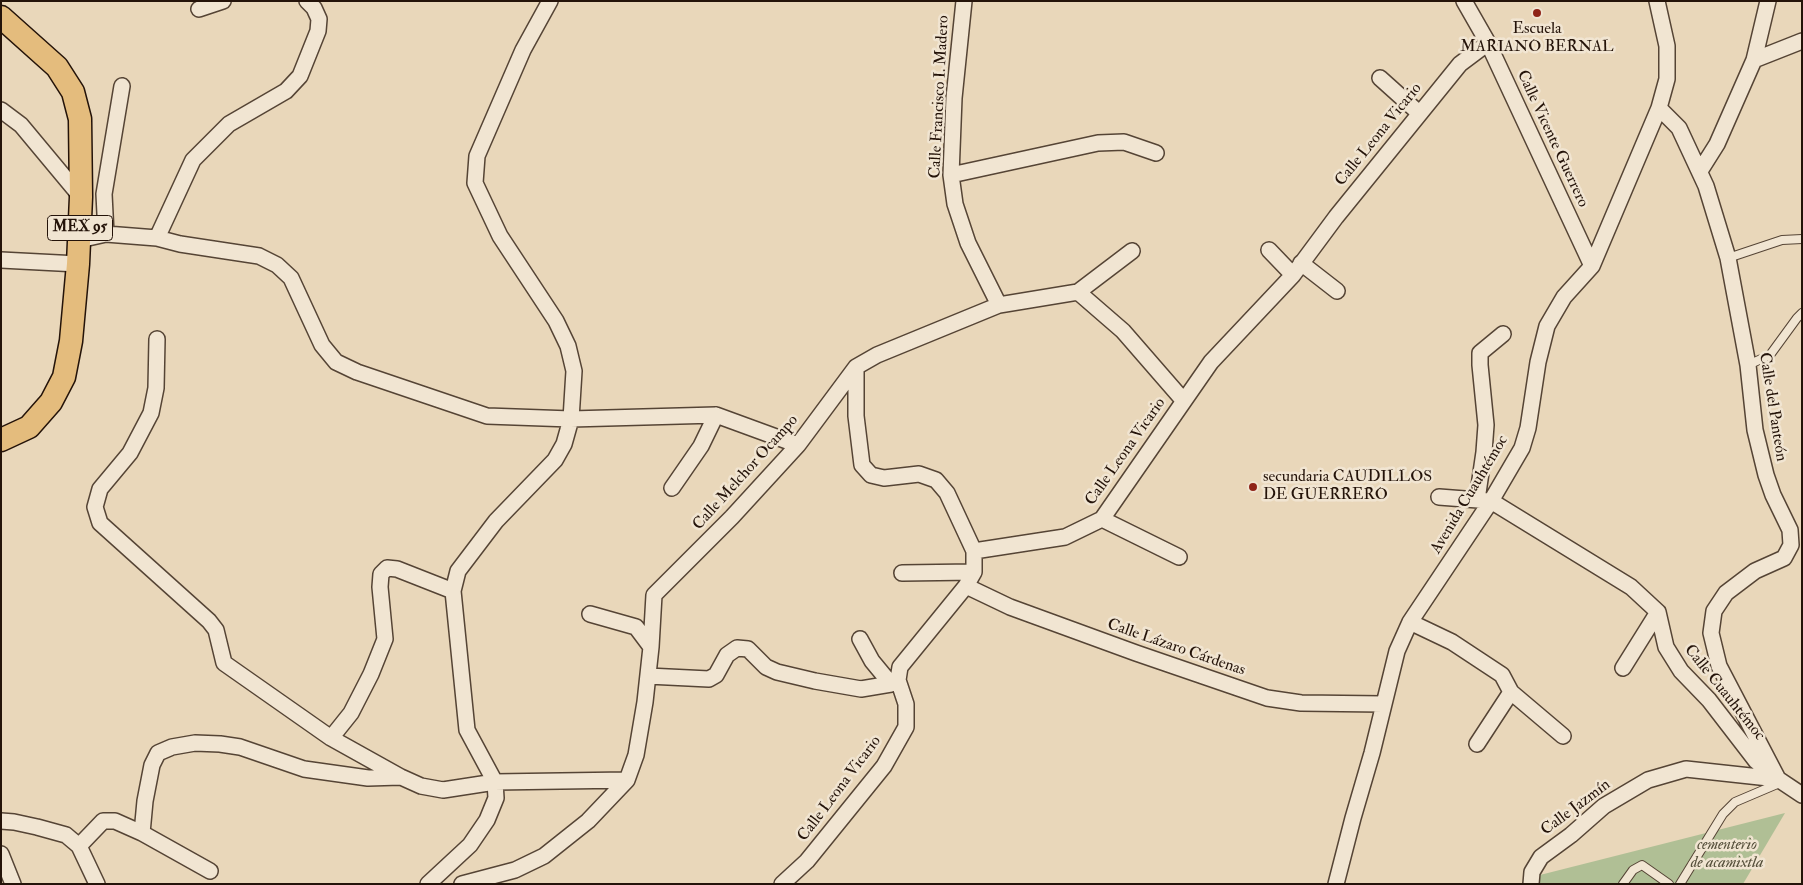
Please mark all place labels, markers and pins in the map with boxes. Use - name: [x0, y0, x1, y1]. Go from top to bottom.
- marker: Escuela MARIANO BERNAL: [1531, 7, 1543, 19]
- place label: Escuela MARIANO BERNAL: [1460, 20, 1614, 58]
- place label: secundaria CAUDILLOS DE GUERRERO: [1263, 468, 1432, 506]
- marker: secundaria CAUDILLOS DE GUERRERO: [1247, 481, 1259, 493]

